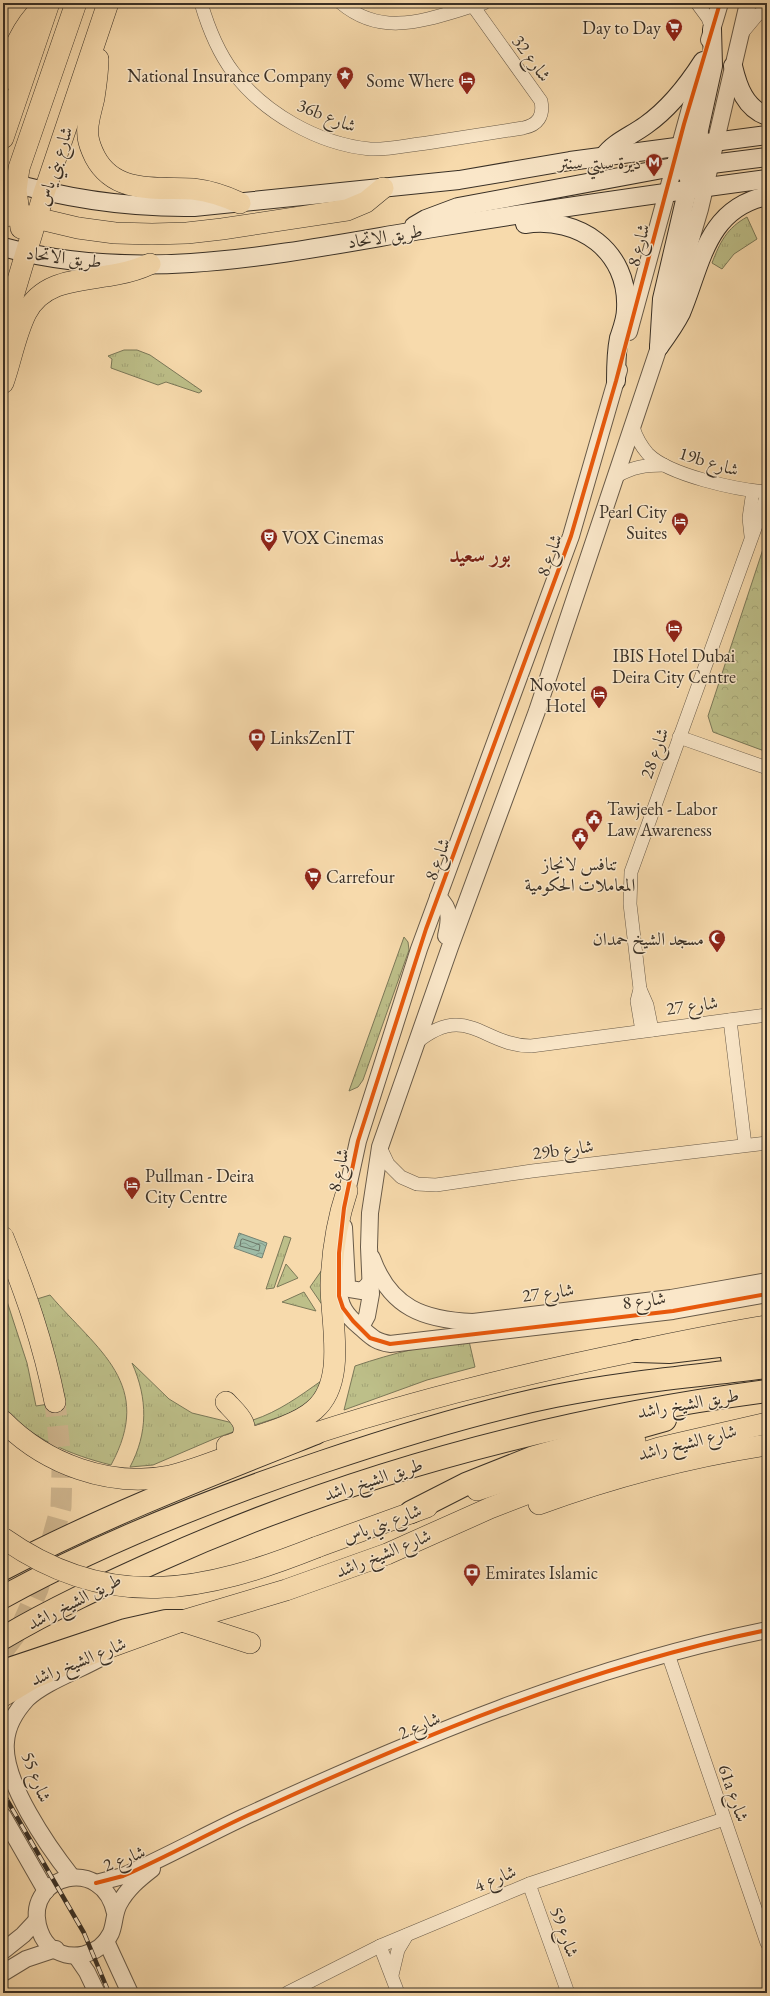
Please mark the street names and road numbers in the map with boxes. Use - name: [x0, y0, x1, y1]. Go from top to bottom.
- street label: شارع 32: [504, 30, 557, 88]
- street label: 36b شارع: [293, 93, 360, 141]
- street label: شارع بني ياس: [30, 123, 82, 210]
- street label: طريق الاتحاد: [346, 219, 424, 254]
- street label: شارع 8: [621, 221, 659, 270]
- street label: طريق الاتحاد: [25, 241, 103, 274]
- street label: 19b شارع: [675, 441, 742, 485]
- street label: شارع 8: [531, 531, 571, 581]
- street label: شارع 28: [634, 725, 677, 783]
- street label: شارع 8: [419, 835, 459, 885]
- street label: شارع 27: [665, 990, 720, 1024]
- street label: 29b شارع: [531, 1134, 595, 1168]
- street label: شارع 8: [322, 1146, 358, 1194]
- street label: شارع 27: [521, 1277, 576, 1311]
- street label: شارع 8: [621, 1286, 667, 1318]
- street label: طريق الشيخ راشد: [635, 1383, 742, 1428]
- street label: شارع الشيخ راشد: [635, 1419, 740, 1470]
- street label: طريق الشيخ راشد: [320, 1452, 427, 1511]
- street label: شارع بني ياس: [339, 1498, 426, 1553]
- street label: شارع الشيخ راشد: [332, 1523, 436, 1587]
- street label: طريق الشيخ راشد: [23, 1567, 127, 1639]
- street label: شارع الشيخ راشد: [27, 1631, 131, 1695]
- street label: شارع 2: [394, 1706, 445, 1748]
- street label: شارع 55: [13, 1749, 57, 1807]
- street label: 61a شارع: [710, 1761, 755, 1826]
- street label: شارع 2: [100, 1839, 150, 1880]
- street label: شارع 4: [471, 1859, 521, 1901]
- street label: شارع 59: [542, 1904, 585, 1962]

